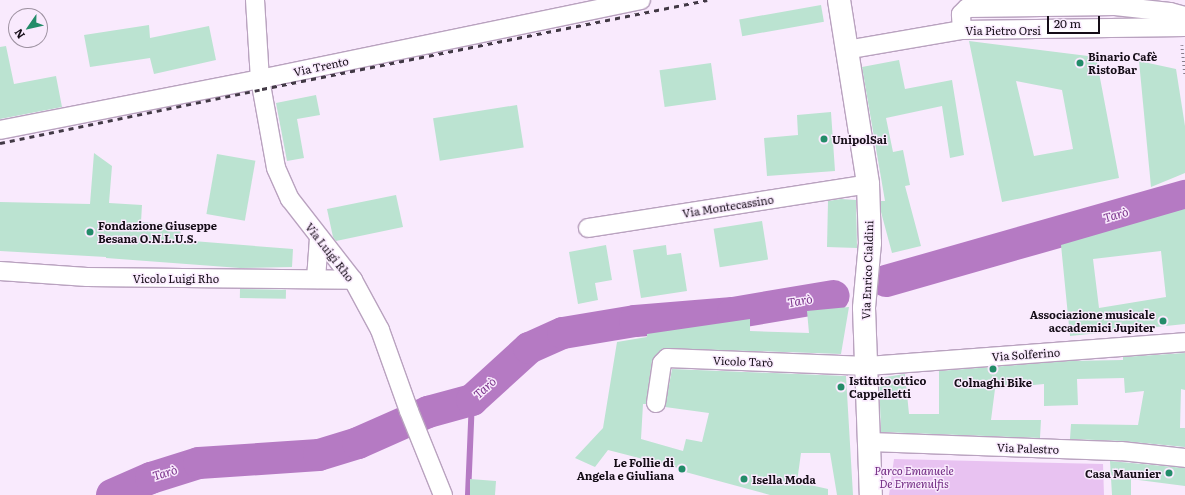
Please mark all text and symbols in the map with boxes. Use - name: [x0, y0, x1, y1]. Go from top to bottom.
- north arrow: [8, 8, 48, 48]
- scale bar: [1049, 8, 1102, 34]
- text: 20 m: [1054, 14, 1081, 32]
- street label: Via Pietro Orsi: [965, 23, 1041, 37]
- text: N: [10, 26, 28, 42]
- place label: Binario Cafè RistoBar: [1088, 50, 1157, 76]
- street label: Via Trento: [292, 54, 350, 78]
- marker: Binario Cafè RistoBar: [1075, 58, 1085, 68]
- place label: UnipolSai: [832, 132, 887, 146]
- marker: UnipolSai: [819, 134, 829, 144]
- street label: Via Montecassino: [681, 192, 775, 220]
- water label: Tarò: [1102, 205, 1130, 225]
- place label: Fondazione Giuseppe Besana O.N.L.U.S.: [98, 219, 217, 245]
- street label: Via Luigi Rho: [303, 220, 357, 284]
- street label: Via Enrico Cialdini: [859, 220, 875, 320]
- marker: Fondazione Giuseppe Besana O.N.L.U.S.: [85, 227, 95, 237]
- street label: Vicolo Luigi Rho: [133, 271, 219, 285]
- water label: Tarò: [786, 292, 814, 310]
- place label: Associazione musicale accademici Jupiter: [1030, 308, 1155, 334]
- marker: Associazione musicale accademici Jupiter: [1158, 316, 1168, 326]
- street label: Via Solferino: [991, 345, 1061, 363]
- street label: Vicolo Tarò: [713, 353, 773, 369]
- marker: Colnaghi Bike: [988, 364, 998, 374]
- water label: Tarò: [471, 374, 499, 402]
- place label: Istituto ottico Cappelletti: [849, 374, 926, 400]
- place label: Colnaghi Bike: [954, 375, 1032, 389]
- marker: Istituto ottico Cappelletti: [836, 382, 846, 392]
- street label: Via Palestro: [997, 440, 1059, 456]
- place label: Le Follie di Angela e Giuliana: [577, 456, 674, 482]
- water label: Tarò: [151, 462, 179, 484]
- marker: Le Follie di Angela e Giuliana: [677, 464, 687, 474]
- park label: Parco Emanuele De Ermenulfis: [874, 464, 954, 490]
- place label: Casa Maunier: [1085, 466, 1161, 480]
- marker: Casa Maunier: [1164, 468, 1174, 478]
- place label: Isella Moda: [752, 472, 816, 486]
- marker: Isella Moda: [739, 474, 749, 484]

